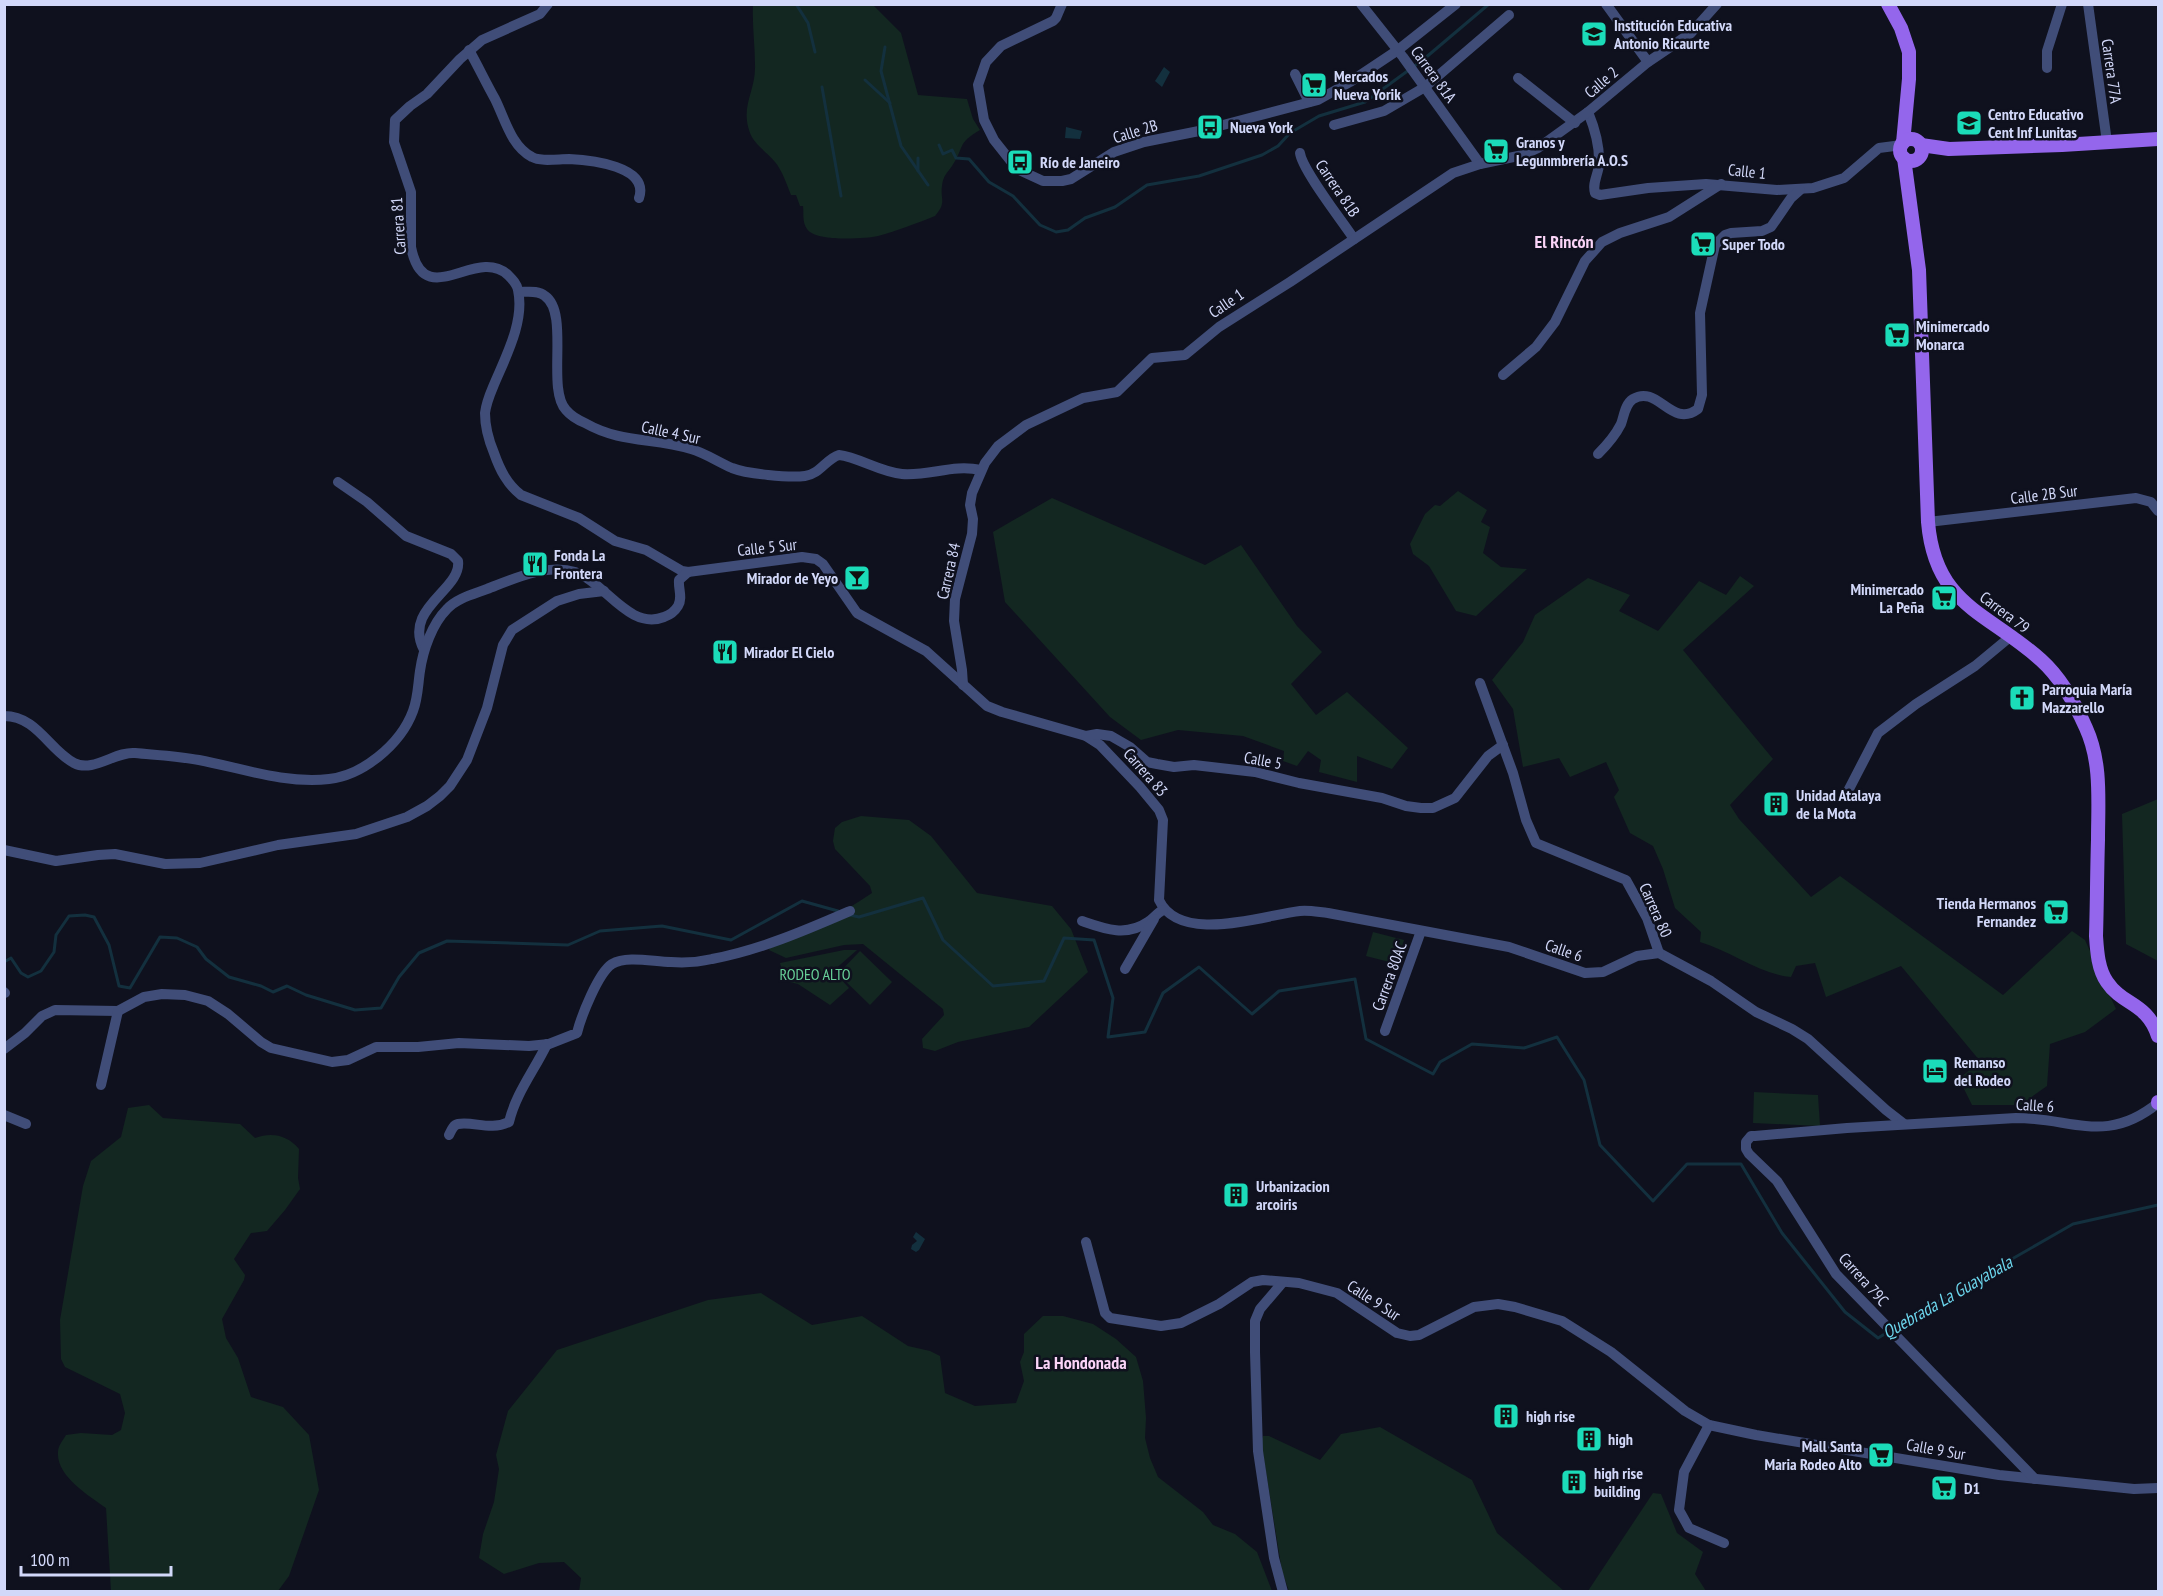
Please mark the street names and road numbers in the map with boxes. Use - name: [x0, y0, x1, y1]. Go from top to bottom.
- street label: Carrera 77A: [2098, 38, 2126, 105]
- street label: Carrera 81A: [1407, 42, 1461, 107]
- street label: Calle 2: [1580, 62, 1622, 102]
- street label: Calle 2B: [1110, 115, 1160, 147]
- street label: Carrera 81B: [1312, 155, 1364, 221]
- street label: Calle 1: [1727, 159, 1767, 183]
- street label: Carrera 81: [386, 197, 410, 255]
- street label: Calle 1: [1205, 284, 1247, 322]
- street label: Calle 4 Sur: [640, 416, 703, 448]
- street label: Calle 2B Sur: [2009, 480, 2079, 508]
- street label: Calle 5 Sur: [736, 534, 798, 560]
- street label: Carrera 84: [932, 541, 964, 601]
- street label: Carrera 79: [1976, 587, 2034, 637]
- street label: Carrera 83: [1120, 744, 1172, 800]
- street label: Calle 5: [1242, 747, 1284, 773]
- street label: Carrera 80: [1635, 880, 1677, 940]
- street label: Calle 6: [1543, 934, 1585, 966]
- street label: Carrera 80AC: [1367, 939, 1411, 1013]
- street label: Calle 6: [2015, 1094, 2055, 1116]
- street label: Carrera 79C: [1835, 1248, 1893, 1310]
- street label: Calle 9 Sur: [1343, 1275, 1405, 1325]
- street label: Calle 9 Sur: [1905, 1434, 1968, 1464]

